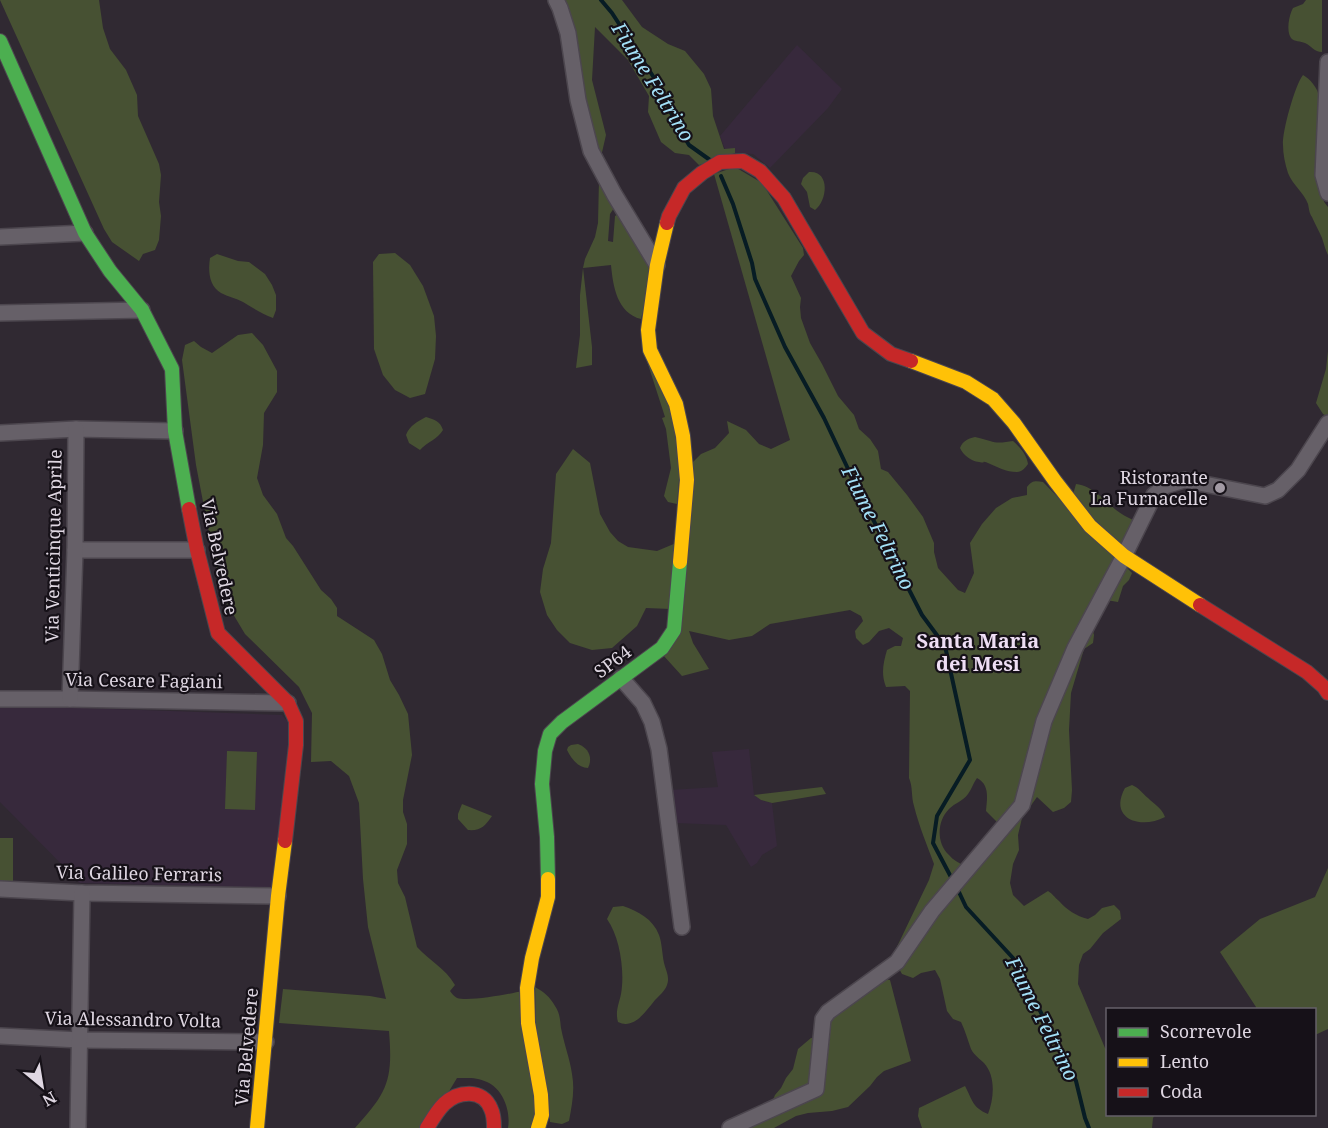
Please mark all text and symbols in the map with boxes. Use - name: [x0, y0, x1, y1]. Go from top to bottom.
- water label: Fiume Feltrino: [605, 16, 701, 147]
- street label: Via Venticinque Aprile: [39, 449, 67, 643]
- water label: Fiume Feltrino: [835, 460, 921, 595]
- place label: Ristorante La Furnacelle: [1090, 465, 1208, 510]
- marker: Ristorante La Furnacelle: [1213, 481, 1227, 495]
- street label: Via Belvedere: [196, 496, 244, 617]
- district label: Santa Maria dei Mesi: [917, 627, 1039, 677]
- street label: SP64: [589, 639, 636, 683]
- street label: Via Cesare Fagiani: [65, 667, 223, 693]
- street label: Via Galileo Ferraris: [56, 860, 222, 886]
- water label: Fiume Feltrino: [999, 951, 1085, 1086]
- street label: Via Belvedere: [229, 987, 263, 1107]
- street label: Via Alessandro Volta: [44, 1005, 222, 1033]
- legend: [1106, 1008, 1316, 1116]
- text: Scorrevole: [1160, 1019, 1252, 1043]
- text: Lento: [1160, 1049, 1209, 1073]
- north arrow: [12, 1056, 72, 1116]
- text: Coda: [1160, 1079, 1203, 1103]
- text: N: [38, 1086, 60, 1112]

